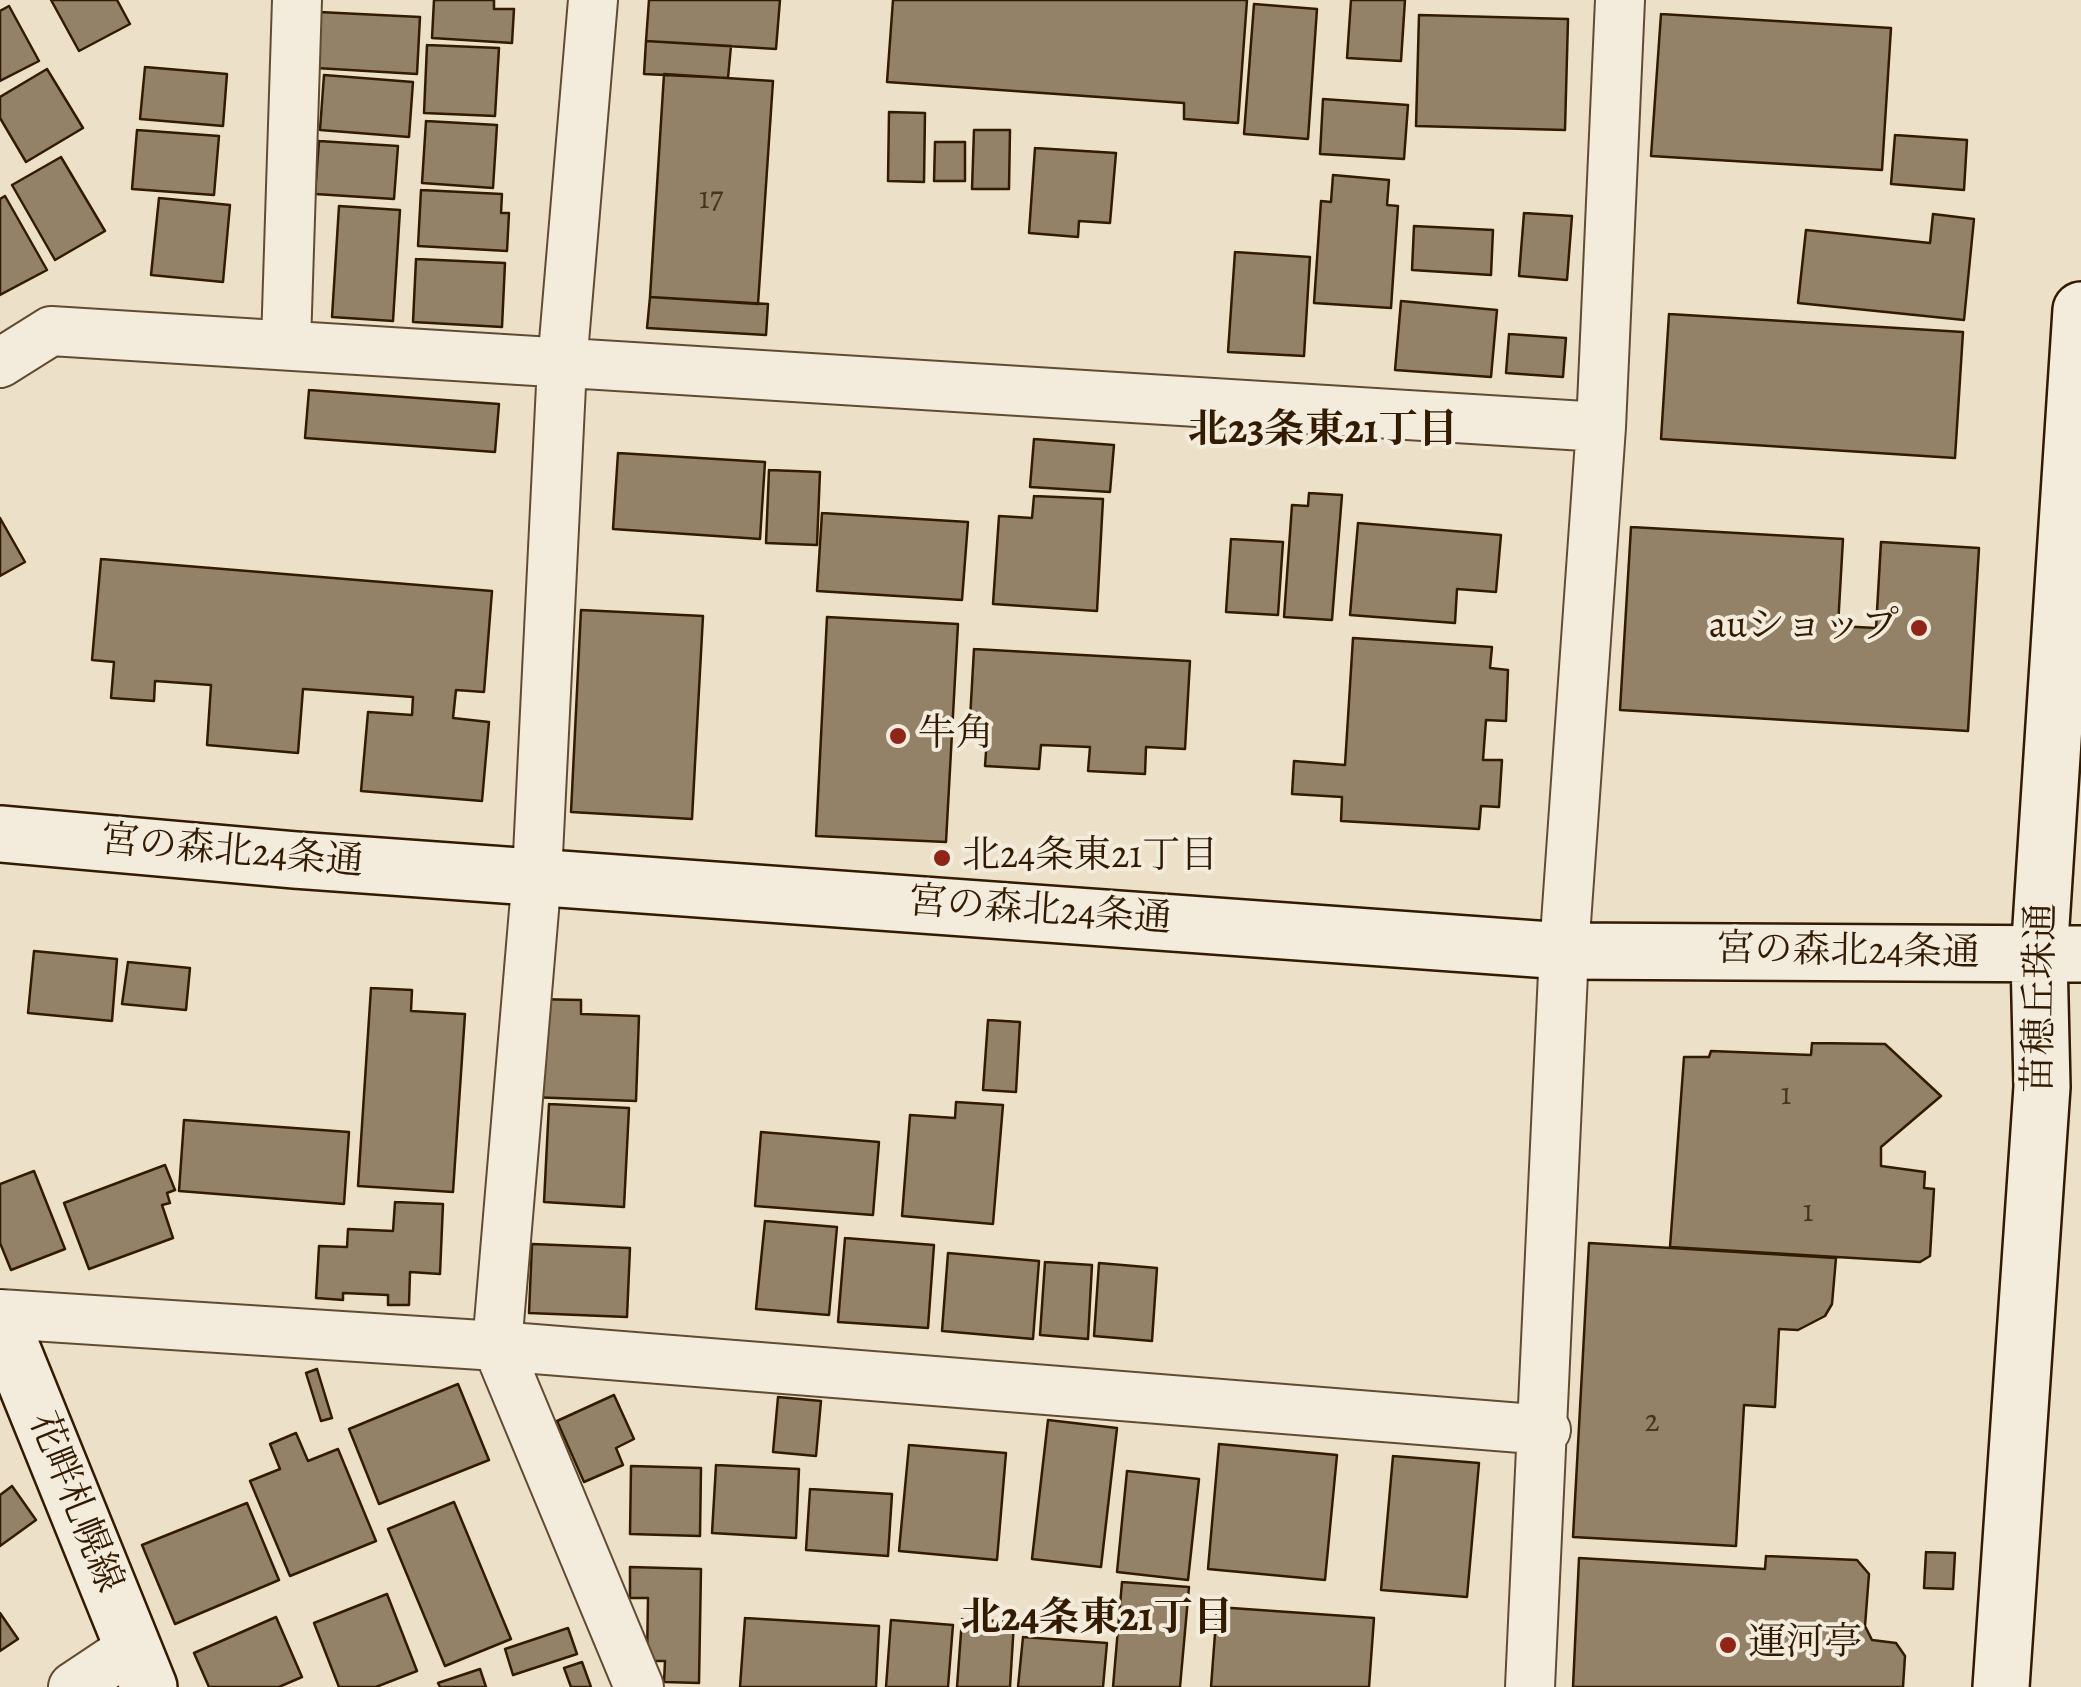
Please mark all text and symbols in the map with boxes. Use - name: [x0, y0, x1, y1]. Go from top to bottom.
- house number: 17: [699, 181, 723, 219]
- district label: 北23条東21丁目: [1188, 408, 1458, 456]
- place label: auショップ: [1709, 605, 1899, 651]
- marker: auショップ: [1908, 617, 1930, 639]
- place label: 牛角: [918, 713, 994, 759]
- marker: 牛角: [887, 725, 909, 747]
- street label: 宮の森北24条通: [99, 819, 365, 887]
- place label: 北24条東21丁目: [962, 835, 1218, 881]
- marker: 北24条東21丁目: [931, 847, 953, 869]
- street label: 宮の森北24条通: [907, 880, 1173, 944]
- street label: 苗穂丘珠通: [2018, 903, 2066, 1093]
- street label: 宮の森北24条通: [1716, 928, 1980, 978]
- house number: 1: [1781, 1077, 1791, 1115]
- house number: 1: [1803, 1194, 1813, 1232]
- house number: 2: [1644, 1404, 1660, 1442]
- street label: 花畔札幌線: [17, 1406, 131, 1600]
- district label: 北24条東21丁目: [961, 1596, 1233, 1644]
- place label: 運河亭: [1748, 1622, 1862, 1668]
- marker: 運河亭: [1717, 1634, 1739, 1656]

